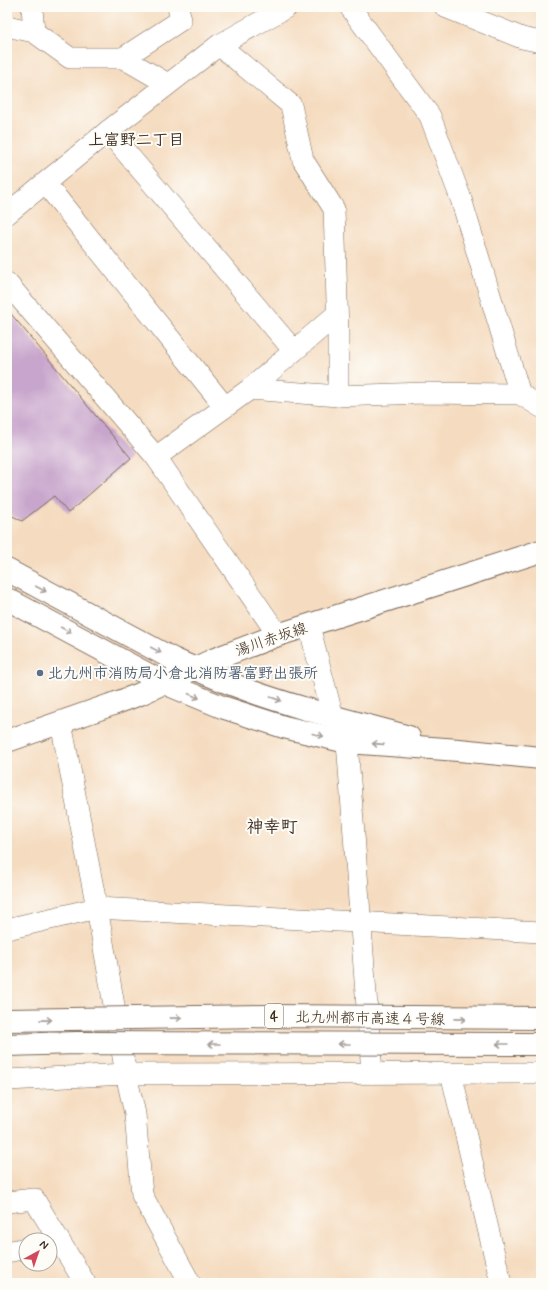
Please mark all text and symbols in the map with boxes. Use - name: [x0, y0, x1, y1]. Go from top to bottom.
- district label: 上富野二丁目: [88, 130, 184, 151]
- one-way arrow: [35, 585, 47, 593]
- street label: 湯川赤坂線: [233, 618, 310, 662]
- one-way arrow: [60, 627, 72, 635]
- one-way arrow: [150, 647, 162, 654]
- place label: 北九州市消防局小倉北消防署富野出張所: [48, 664, 318, 684]
- marker: 北九州市消防局小倉北消防署富野出張所: [35, 668, 45, 678]
- one-way arrow: [188, 692, 200, 700]
- one-way arrow: [270, 696, 283, 703]
- one-way arrow: [311, 732, 324, 740]
- one-way arrow: [372, 741, 385, 748]
- district label: 神幸町: [247, 816, 298, 838]
- road number: 4: [265, 1004, 283, 1028]
- street label: 北九州都市高速４号線: [295, 1008, 445, 1030]
- one-way arrow: [169, 1014, 182, 1022]
- one-way arrow: [453, 1015, 466, 1023]
- one-way arrow: [39, 1016, 52, 1023]
- one-way arrow: [208, 1040, 221, 1048]
- one-way arrow: [338, 1040, 351, 1048]
- one-way arrow: [496, 1040, 509, 1048]
- north arrow: [18, 1232, 58, 1272]
- text: N: [36, 1237, 51, 1253]

